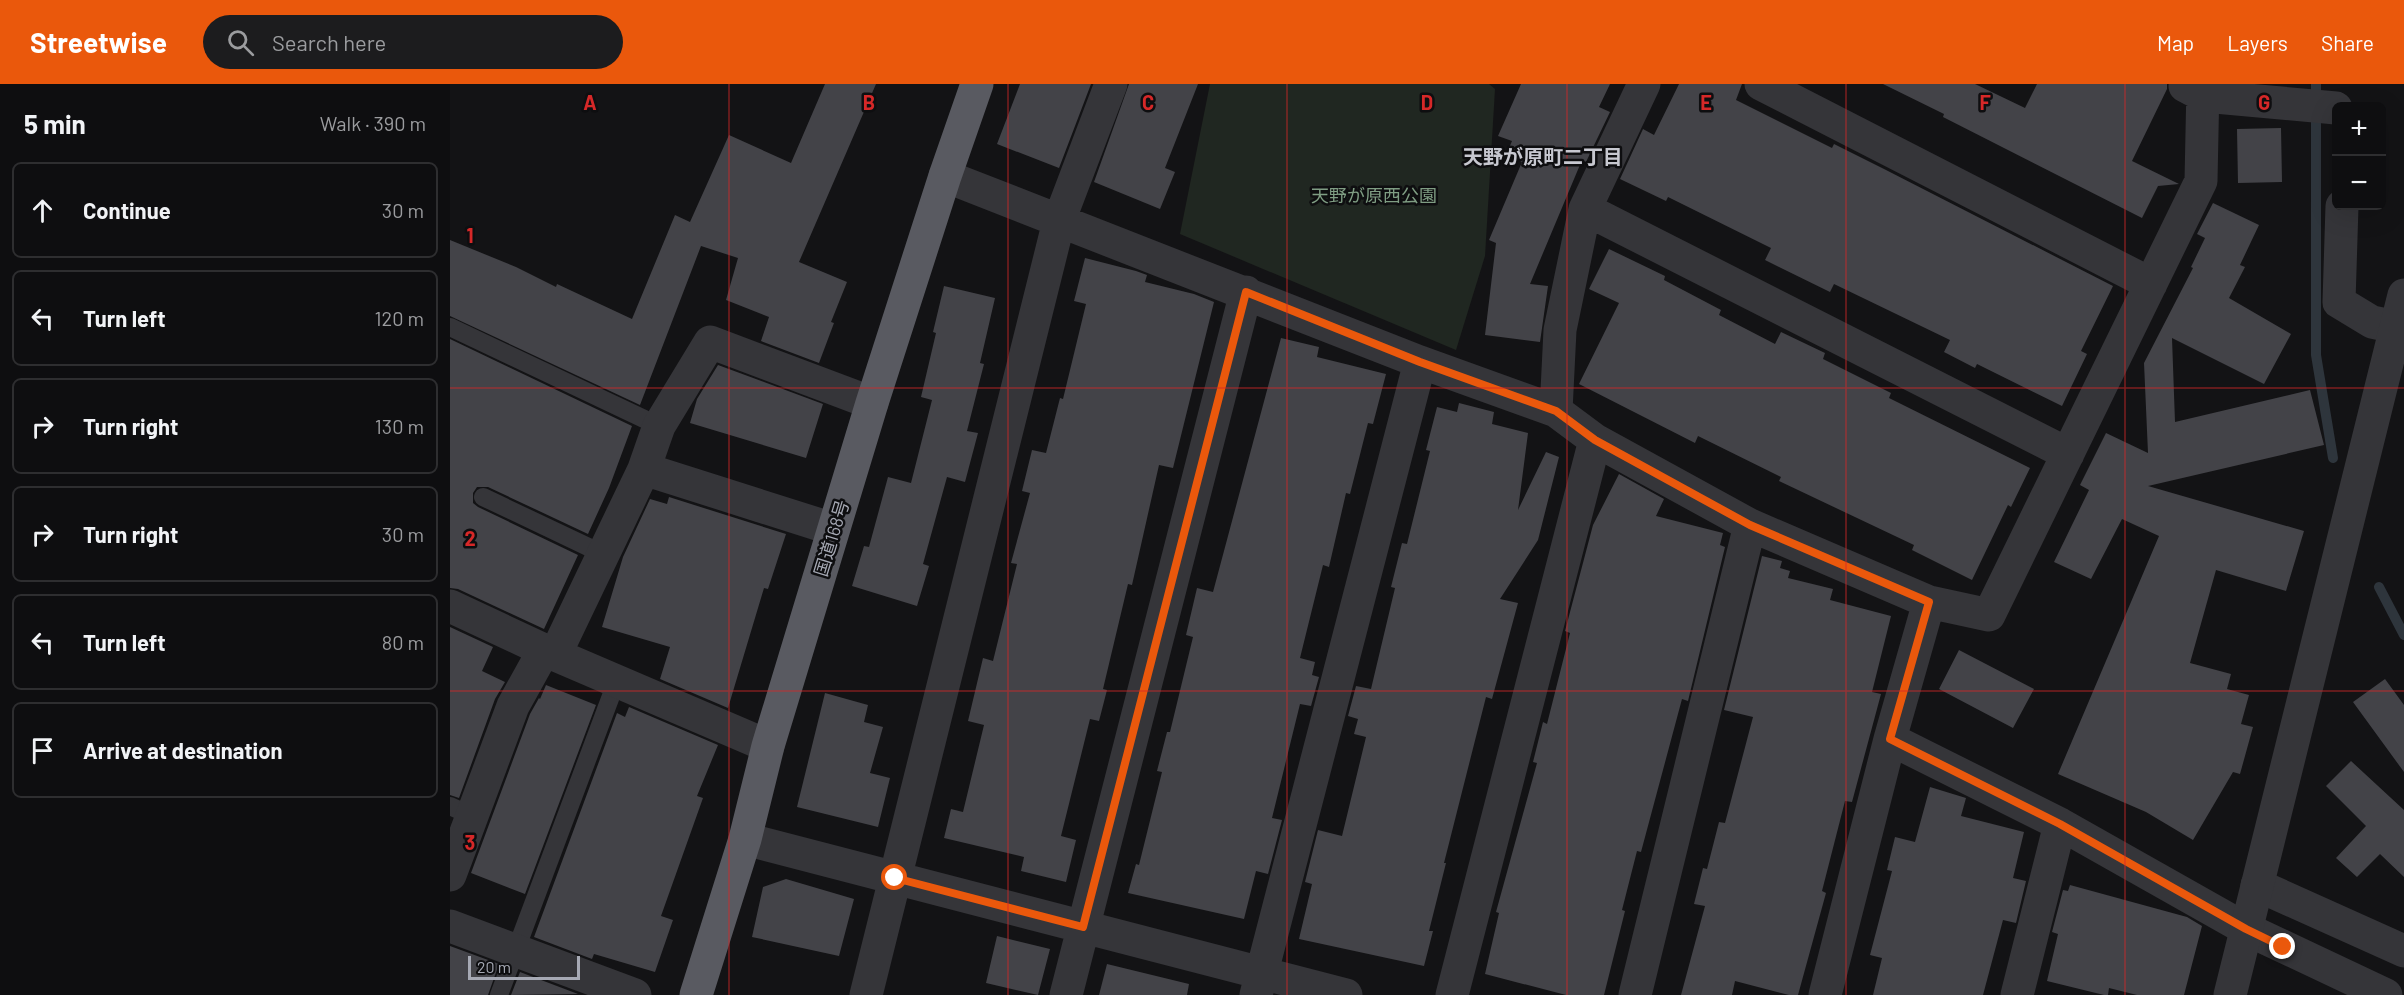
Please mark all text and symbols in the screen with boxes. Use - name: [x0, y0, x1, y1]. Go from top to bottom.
- search box: [203, 15, 623, 69]
- text: Streetwise: [30, 25, 167, 59]
- icon: search: [224, 26, 257, 59]
- text: Search here: [272, 29, 386, 55]
- text: Map: [2157, 30, 2194, 55]
- text: Layers: [2227, 30, 2288, 55]
- text: Share: [2321, 30, 2374, 55]
- text: A: [583, 90, 597, 114]
- text: B: [863, 90, 875, 114]
- text: C: [1142, 90, 1154, 114]
- text: D: [1421, 90, 1433, 114]
- text: E: [1700, 90, 1712, 114]
- text: F: [1979, 90, 1991, 114]
- text: G: [2258, 90, 2270, 114]
- map controls: [2332, 102, 2386, 210]
- button: +: [2332, 102, 2386, 156]
- text: 5 min: [24, 108, 86, 139]
- text: Walk · 390 m: [320, 111, 426, 135]
- district label: 天野が原町二丁目: [1463, 144, 1623, 168]
- button: −: [2332, 156, 2386, 210]
- park label: 天野が原西公園: [1311, 184, 1437, 206]
- icon: ahead: [26, 194, 59, 227]
- text: Continue: [83, 197, 171, 223]
- text: 30 m: [382, 198, 424, 222]
- text: 1: [466, 223, 474, 247]
- icon: left: [26, 302, 59, 335]
- text: Turn left: [83, 305, 166, 331]
- text: 120 m: [374, 306, 424, 330]
- icon: right: [26, 410, 59, 443]
- text: Turn right: [83, 413, 178, 439]
- text: 130 m: [375, 414, 424, 438]
- street label: 国道168号: [809, 497, 853, 579]
- icon: right: [26, 518, 59, 551]
- text: Turn right: [83, 521, 178, 547]
- text: 30 m: [382, 522, 424, 546]
- text: 2: [464, 526, 476, 550]
- icon: left: [26, 626, 59, 659]
- text: Turn left: [83, 629, 166, 655]
- text: 80 m: [382, 630, 424, 654]
- icon: arrive: [26, 734, 59, 767]
- text: Arrive at destination: [83, 737, 282, 763]
- text: 3: [465, 830, 475, 854]
- route start: [881, 864, 907, 890]
- route end: [2269, 933, 2295, 959]
- scale bar: [468, 953, 580, 980]
- text: 20 m: [477, 957, 511, 976]

